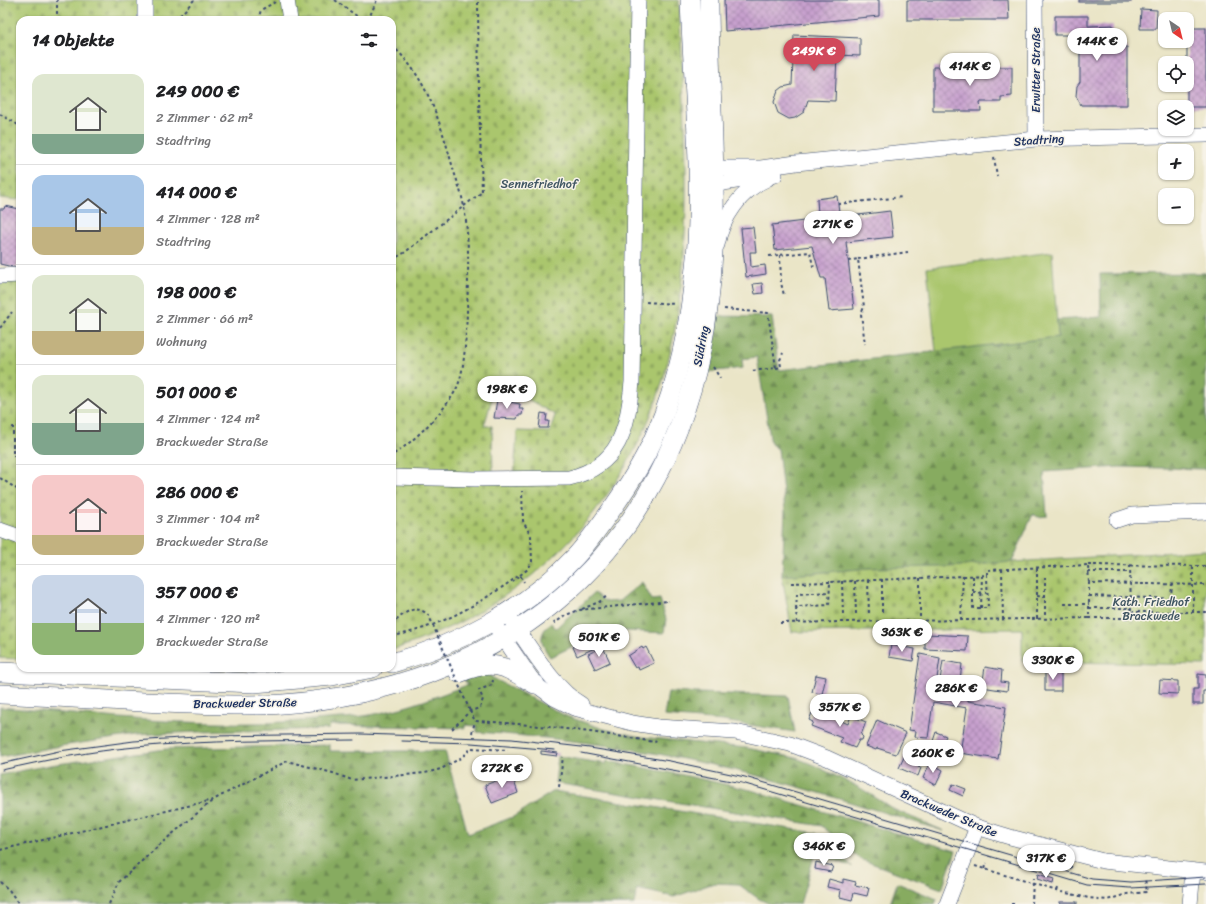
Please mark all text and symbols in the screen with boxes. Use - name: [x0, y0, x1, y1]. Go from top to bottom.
- north arrow: [1158, 12, 1194, 48]
- map controls: [1158, 12, 1194, 224]
- text: 14 Objekte: [32, 25, 114, 55]
- street label: Erwitter Straße: [1025, 27, 1047, 113]
- pin: 144K €: [1064, 28, 1130, 62]
- icon: filters: [358, 29, 380, 51]
- text: 144K €: [1076, 29, 1118, 52]
- pin: 249K €: [781, 38, 847, 72]
- text: 249K €: [792, 39, 836, 62]
- pin: 414K €: [937, 53, 1003, 87]
- text: 414K €: [949, 54, 991, 77]
- button: locate: [1158, 56, 1194, 92]
- text: 249 000 €: [156, 76, 239, 106]
- icon: home: [64, 90, 112, 138]
- button: layers: [1158, 100, 1194, 136]
- text: 2 Zimmer · 62 m²: [156, 106, 253, 129]
- street label: Stadtring: [1013, 127, 1065, 153]
- text: Stadtring: [156, 129, 211, 152]
- button: +: [1158, 144, 1194, 180]
- park label: Sennefriedhof: [501, 173, 579, 195]
- text: 414 000 €: [156, 177, 237, 207]
- button: −: [1158, 188, 1194, 224]
- icon: home: [64, 191, 112, 239]
- text: 4 Zimmer · 128 m²: [156, 207, 260, 230]
- pin: 271K €: [800, 211, 866, 245]
- text: 271K €: [813, 212, 853, 235]
- text: Stadtring: [156, 230, 211, 253]
- text: 198 000 €: [156, 277, 236, 307]
- icon: home: [64, 291, 112, 339]
- text: 2 Zimmer · 66 m²: [156, 307, 253, 330]
- street label: Südring: [686, 324, 716, 368]
- text: Wohnung: [156, 330, 207, 353]
- pin: 198K €: [474, 376, 540, 410]
- text: 501 000 €: [156, 377, 237, 407]
- text: 198K €: [486, 377, 528, 400]
- icon: home: [64, 391, 112, 439]
- text: 4 Zimmer · 124 m²: [156, 407, 260, 430]
- text: Brackweder Straße: [156, 430, 268, 453]
- text: 286 000 €: [156, 477, 238, 507]
- icon: home: [64, 491, 112, 539]
- text: 3 Zimmer · 104 m²: [156, 507, 260, 530]
- text: Brackweder Straße: [156, 530, 268, 553]
- text: 357 000 €: [156, 577, 238, 607]
- icon: home: [64, 591, 112, 639]
- park label: Kath. Friedhof Brackwede: [1113, 591, 1191, 627]
- text: 4 Zimmer · 120 m²: [156, 607, 260, 630]
- pin: 363K €: [869, 619, 935, 653]
- text: 363K €: [881, 620, 923, 643]
- pin: 501K €: [566, 624, 632, 658]
- text: 501K €: [578, 625, 620, 648]
- text: Brackweder Straße: [156, 630, 268, 653]
- pin: 330K €: [1020, 647, 1086, 681]
- text: 330K €: [1032, 648, 1074, 671]
- pin: 286K €: [923, 675, 989, 709]
- text: 286K €: [935, 676, 977, 699]
- street label: Brackweder Straße: [193, 691, 297, 715]
- pin: 357K €: [807, 694, 873, 728]
- text: 357K €: [819, 695, 861, 718]
- pin: 260K €: [900, 740, 966, 774]
- text: 260K €: [911, 741, 955, 764]
- pin: 272K €: [469, 755, 535, 789]
- text: 272K €: [481, 756, 523, 779]
- street label: Brackweder Straße: [897, 783, 1001, 843]
- pin: 346K €: [791, 833, 857, 867]
- text: 346K €: [803, 834, 845, 857]
- pin: 317K €: [1013, 845, 1079, 879]
- text: 317K €: [1026, 846, 1066, 869]

